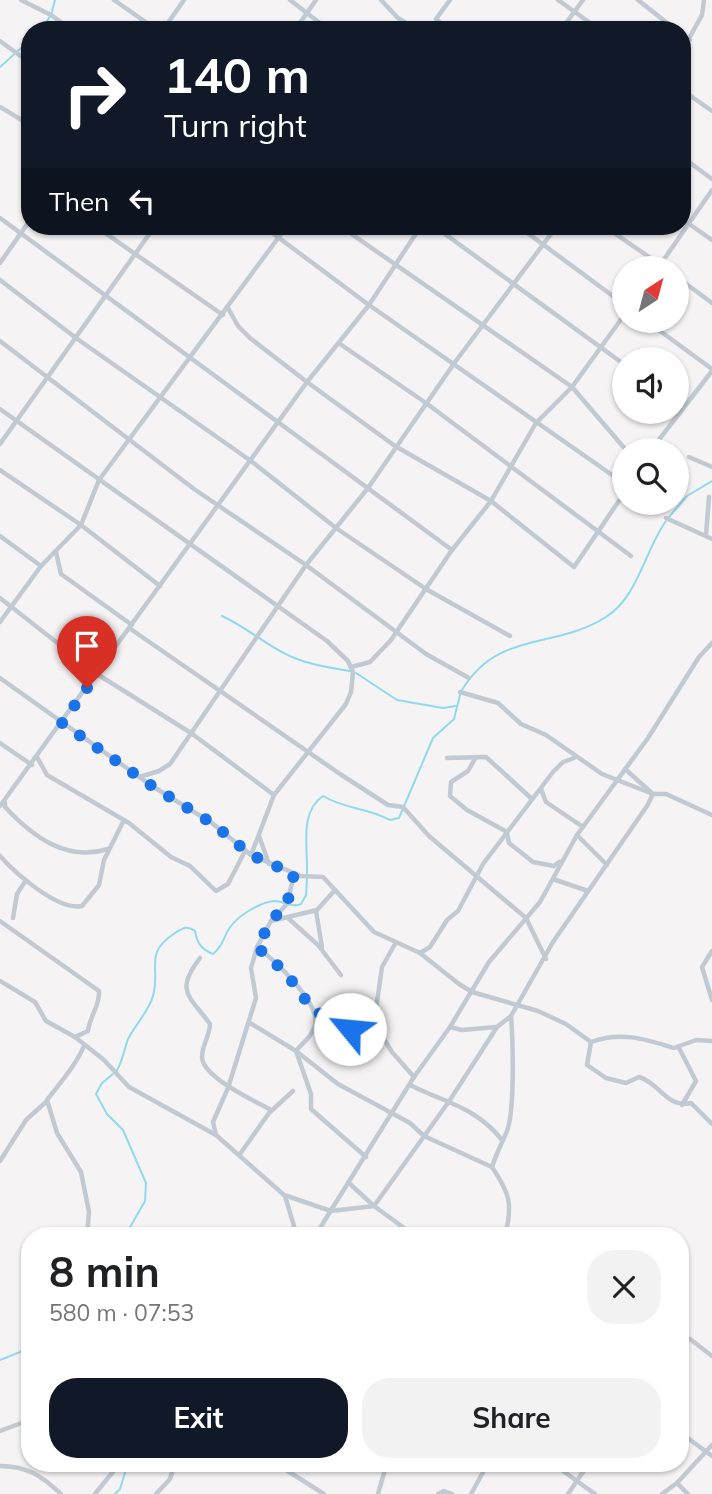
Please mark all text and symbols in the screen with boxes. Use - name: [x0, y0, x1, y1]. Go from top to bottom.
- text: 140 m: [164, 44, 310, 105]
- icon: right: [49, 49, 140, 140]
- text: Turn right: [164, 105, 307, 145]
- icon: left: [123, 182, 161, 220]
- text: Then: [49, 185, 109, 218]
- north arrow: [612, 256, 690, 332]
- map controls: [612, 256, 689, 515]
- button: sound: [612, 347, 689, 424]
- button: search: [612, 438, 689, 515]
- pin: [57, 616, 117, 688]
- icon: arrive: [68, 627, 106, 665]
- position arrow: [313, 992, 387, 1066]
- text: 8 min: [49, 1245, 160, 1298]
- button: close: [587, 1250, 661, 1324]
- text: 580 m · 07:53: [49, 1298, 194, 1327]
- button: Exit: [49, 1378, 348, 1458]
- button: Share: [362, 1378, 661, 1458]

